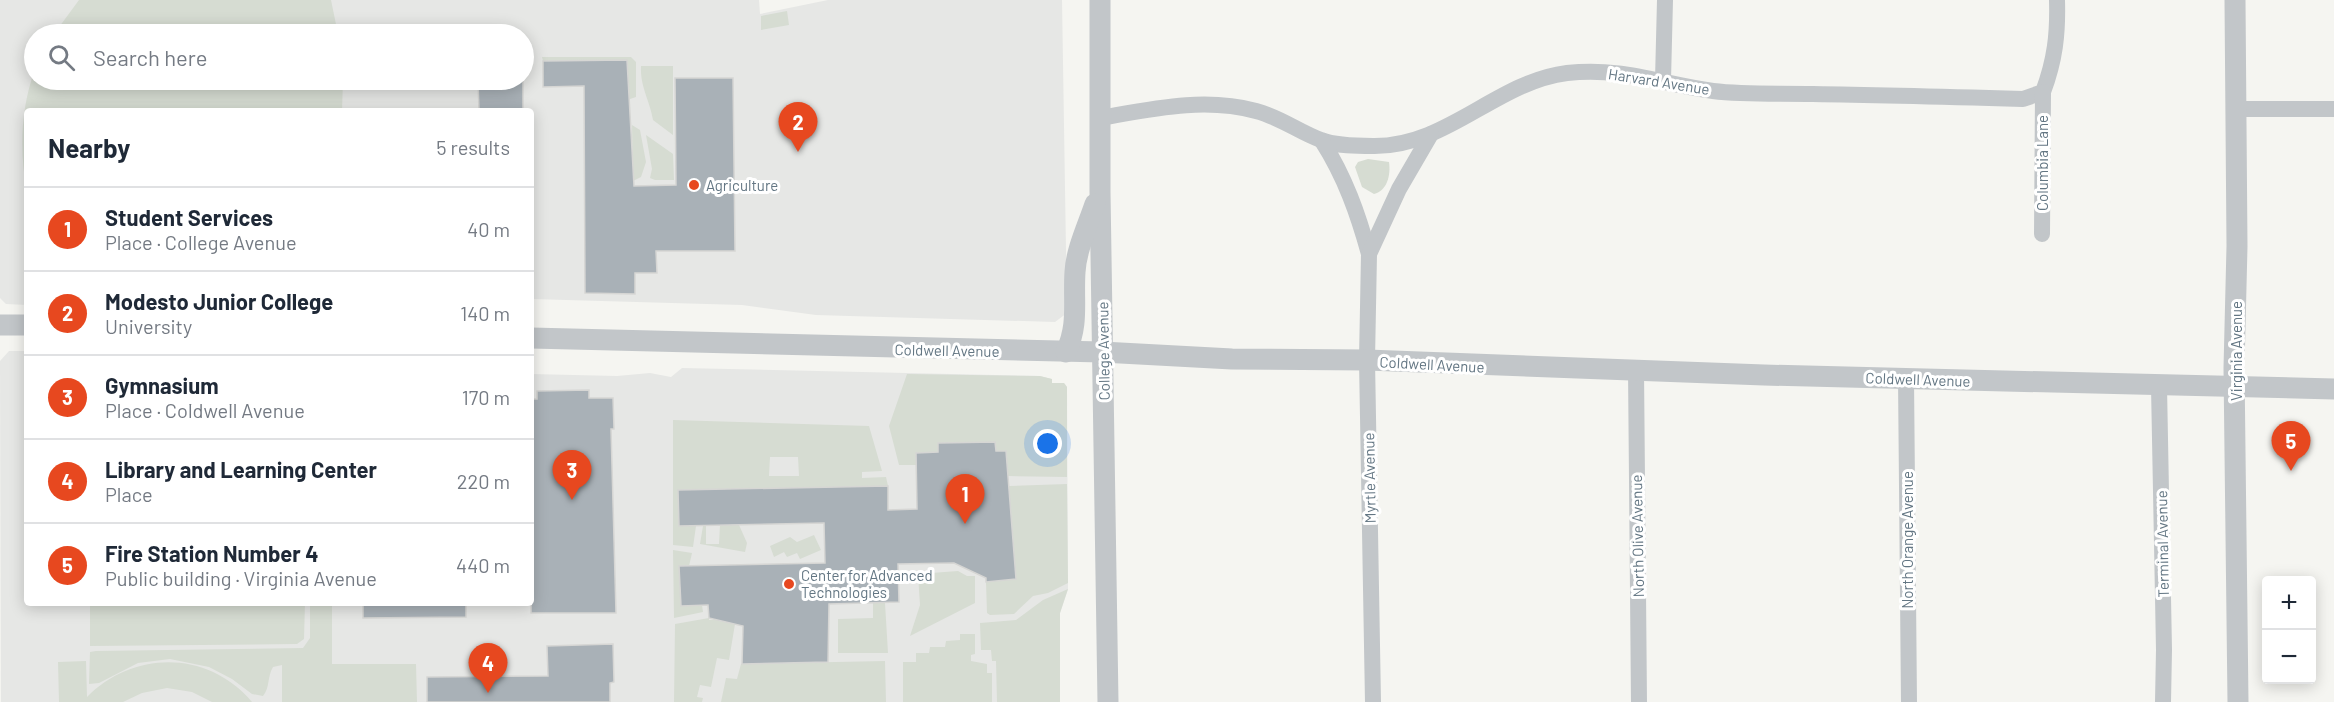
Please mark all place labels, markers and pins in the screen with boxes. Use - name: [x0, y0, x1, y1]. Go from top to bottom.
- pin: 2: [778, 102, 818, 152]
- place label: Agriculture: [706, 176, 778, 194]
- marker: Agriculture: [687, 178, 701, 192]
- pin: 5: [2272, 422, 2310, 471]
- pin: 3: [552, 450, 592, 500]
- pin: 1: [946, 474, 984, 524]
- place label: Center for Advanced Technologies: [801, 566, 933, 601]
- marker: Center for Advanced Technologies: [782, 577, 796, 591]
- pin: 4: [468, 644, 508, 693]

